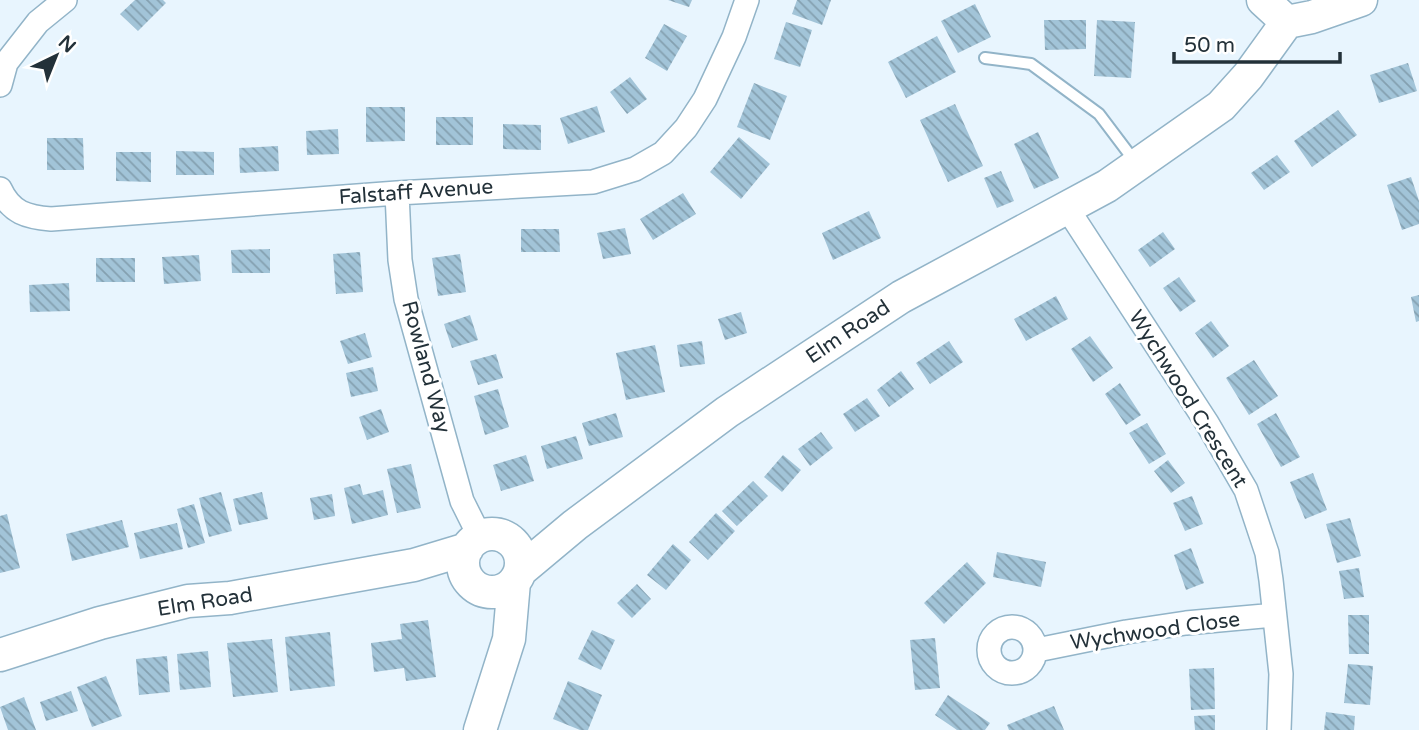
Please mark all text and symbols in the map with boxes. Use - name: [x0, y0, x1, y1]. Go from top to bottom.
- north arrow: [21, 21, 91, 91]
- scale bar: [1174, 21, 1340, 65]
- text: N: [54, 31, 80, 58]
- text: 50 m: [1184, 33, 1235, 58]
- street label: Falstaff Avenue: [338, 174, 494, 210]
- street label: Elm Road: [801, 295, 895, 369]
- street label: Rowland Way: [396, 298, 456, 436]
- street label: Wychwood Crescent: [1123, 306, 1253, 492]
- street label: Elm Road: [156, 582, 254, 622]
- street label: Wychwood Close: [1068, 607, 1242, 655]

